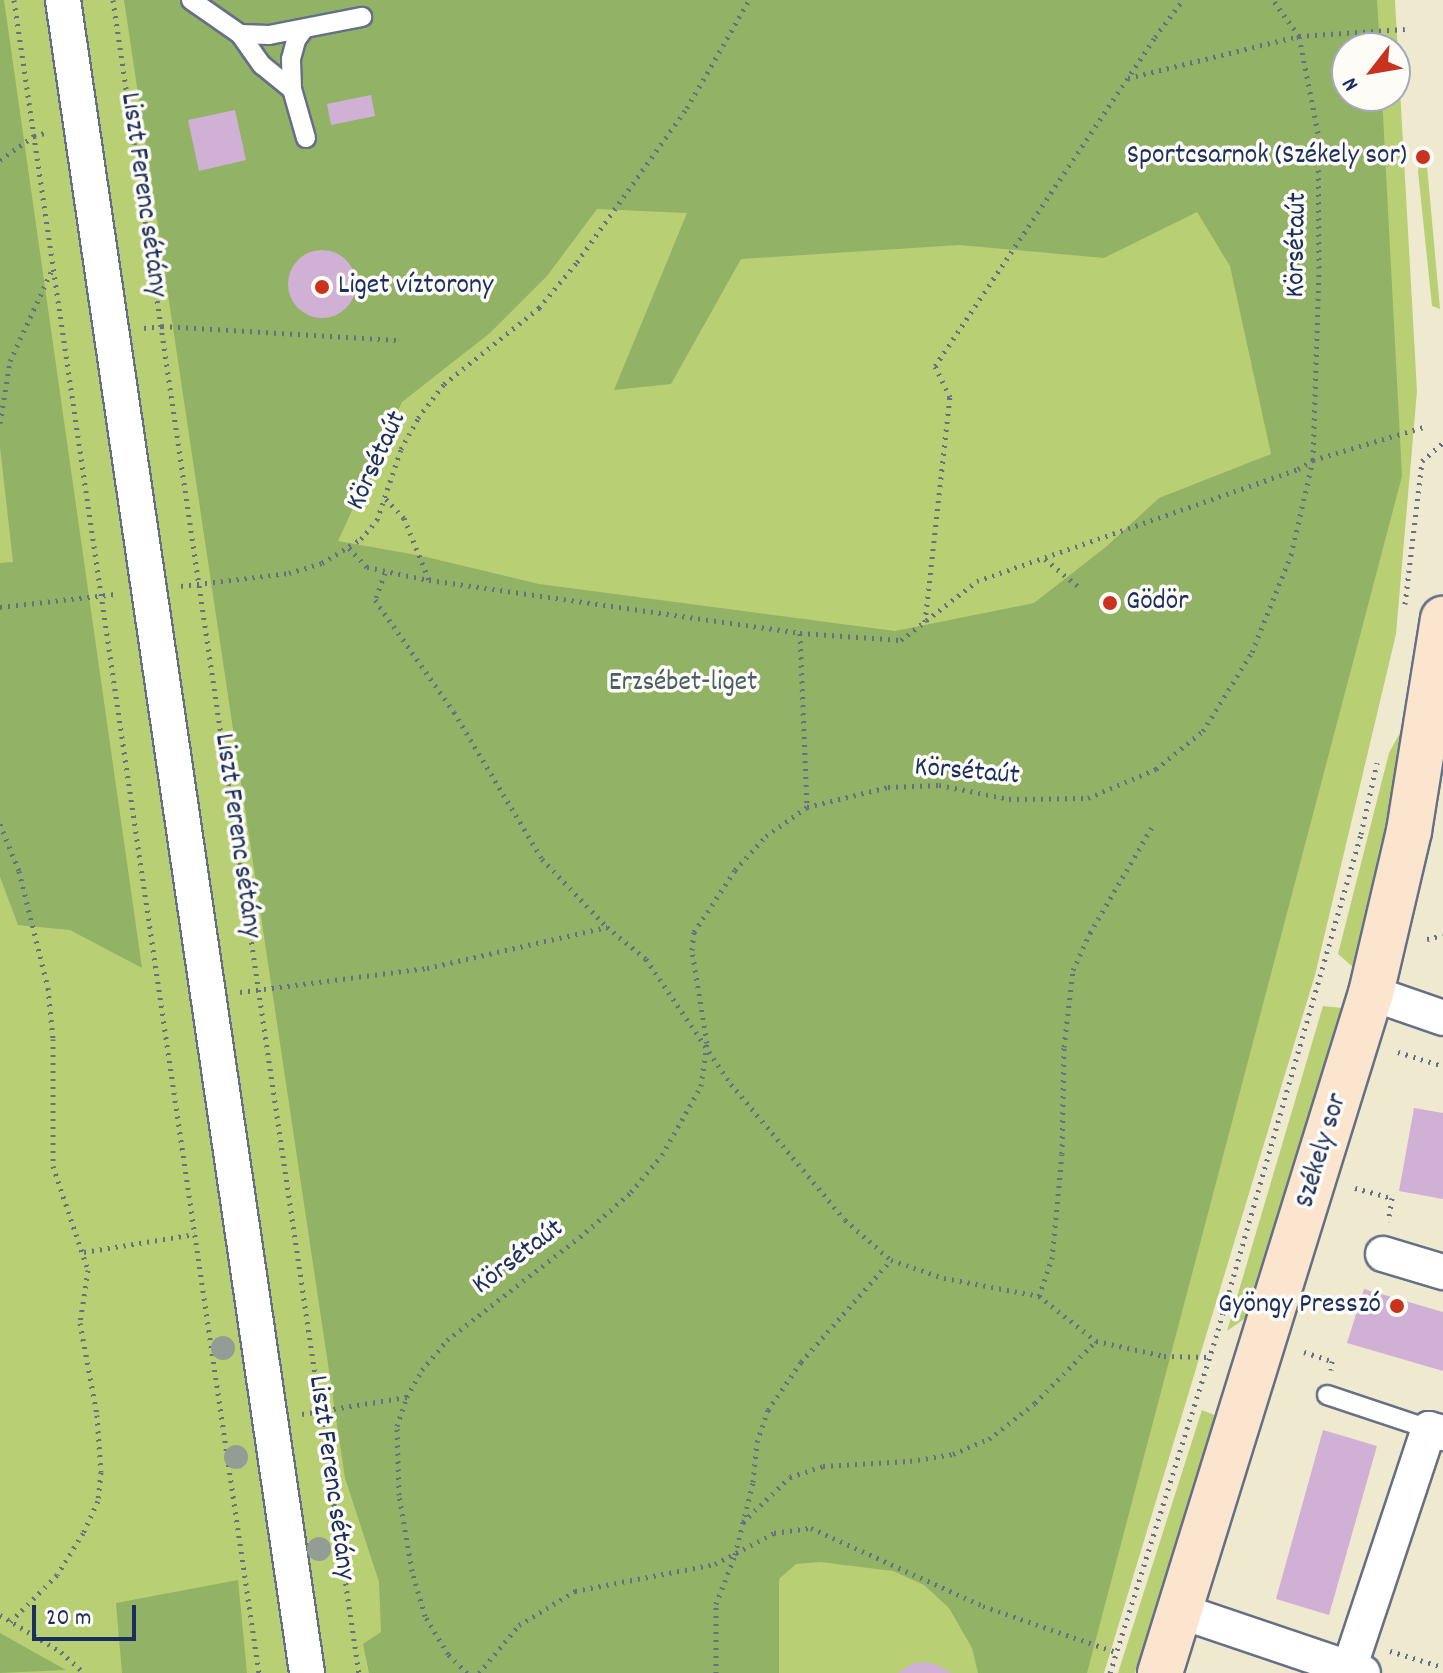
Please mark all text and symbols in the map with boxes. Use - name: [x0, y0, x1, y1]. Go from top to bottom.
- north arrow: [1331, 32, 1411, 112]
- text: N: [1336, 71, 1368, 96]
- street label: Liszt Ferenc sétány: [111, 91, 173, 299]
- place label: Sportcsarnok (Székely sor): [1127, 140, 1407, 174]
- marker: Sportcsarnok (Székely sor): [1414, 148, 1432, 166]
- street label: Körsétaút: [1280, 192, 1316, 298]
- place label: Liget víztorony: [338, 270, 493, 304]
- marker: Liget víztorony: [313, 278, 331, 296]
- street label: Körsétaút: [340, 406, 416, 516]
- place label: Gödör: [1126, 586, 1189, 620]
- marker: Gödör: [1101, 594, 1119, 612]
- park label: Erzsébet-liget: [609, 667, 757, 701]
- street label: Liszt Ferenc sétány: [205, 732, 267, 940]
- street label: Körsétaút: [913, 752, 1021, 794]
- street label: Székely sor: [1290, 1090, 1356, 1212]
- street label: Körsétaút: [467, 1213, 571, 1303]
- place label: Gyöngy Presszó: [1218, 1289, 1381, 1323]
- marker: Gyöngy Presszó: [1388, 1297, 1406, 1315]
- street label: Liszt Ferenc sétány: [299, 1374, 361, 1582]
- scale bar: [36, 1589, 140, 1639]
- text: 20 m: [46, 1602, 92, 1636]

